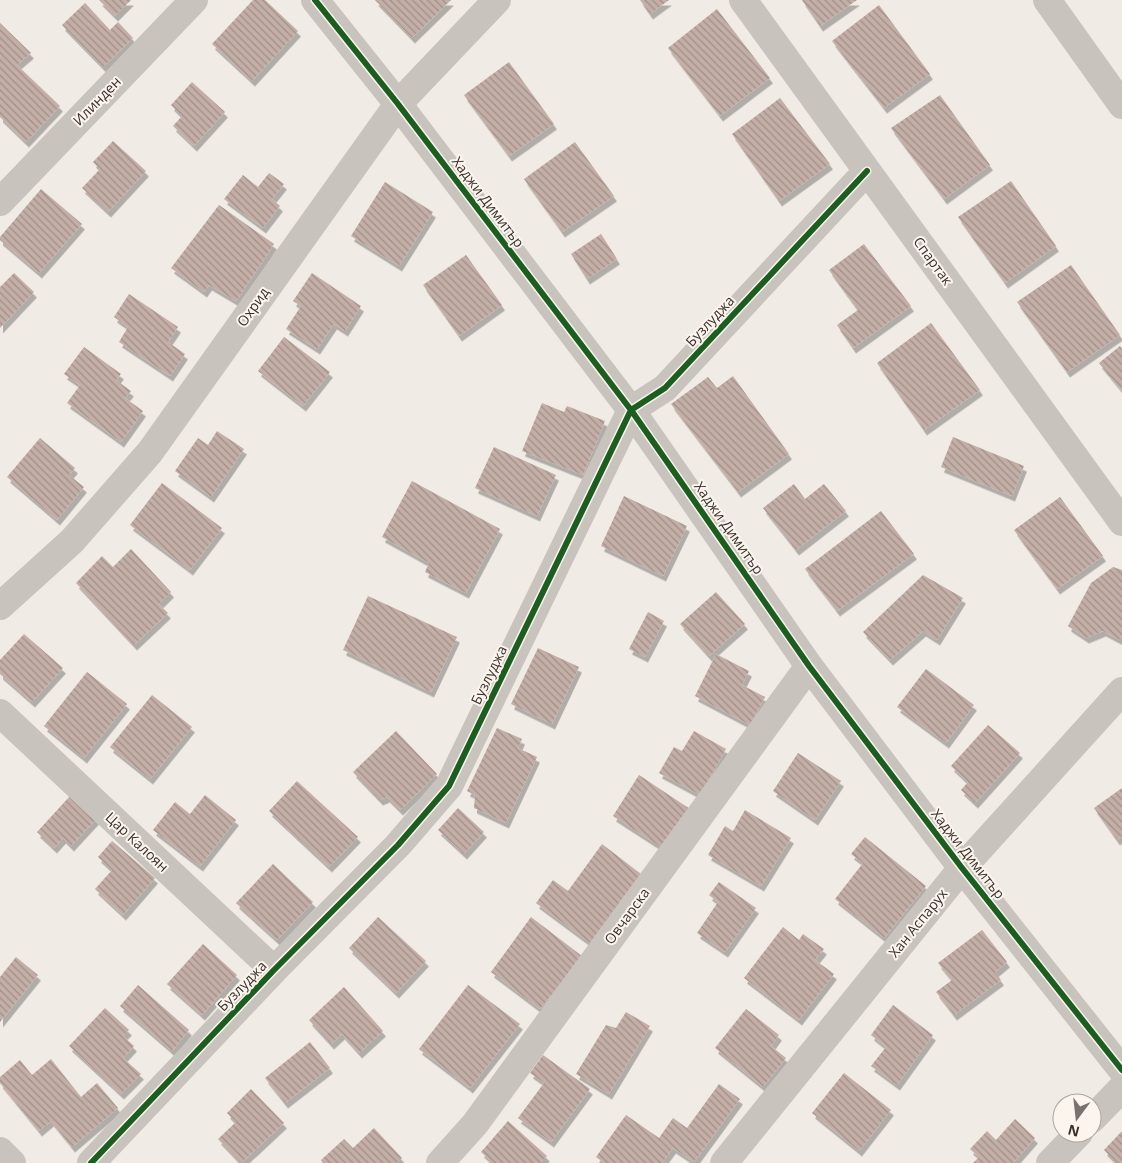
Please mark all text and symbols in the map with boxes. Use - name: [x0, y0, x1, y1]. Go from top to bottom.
- street label: Илинден: [69, 72, 125, 129]
- street label: Хаджи Димитър: [448, 152, 529, 251]
- street label: Спартак: [909, 233, 958, 289]
- street label: Охрид: [232, 283, 273, 330]
- street label: Бузлуджа: [681, 291, 738, 350]
- street label: Хаджи Димитър: [690, 478, 768, 578]
- street label: Бузлуджа: [466, 642, 511, 707]
- street label: Хаджи Димитър: [927, 805, 1009, 903]
- street label: Цар Калоян: [102, 808, 173, 876]
- street label: Овчарска: [600, 884, 654, 948]
- street label: Хан Аспарух: [884, 884, 952, 961]
- street label: Бузлуджа: [213, 956, 271, 1015]
- north arrow: [1052, 1093, 1102, 1143]
- text: N: [1066, 1120, 1081, 1142]

